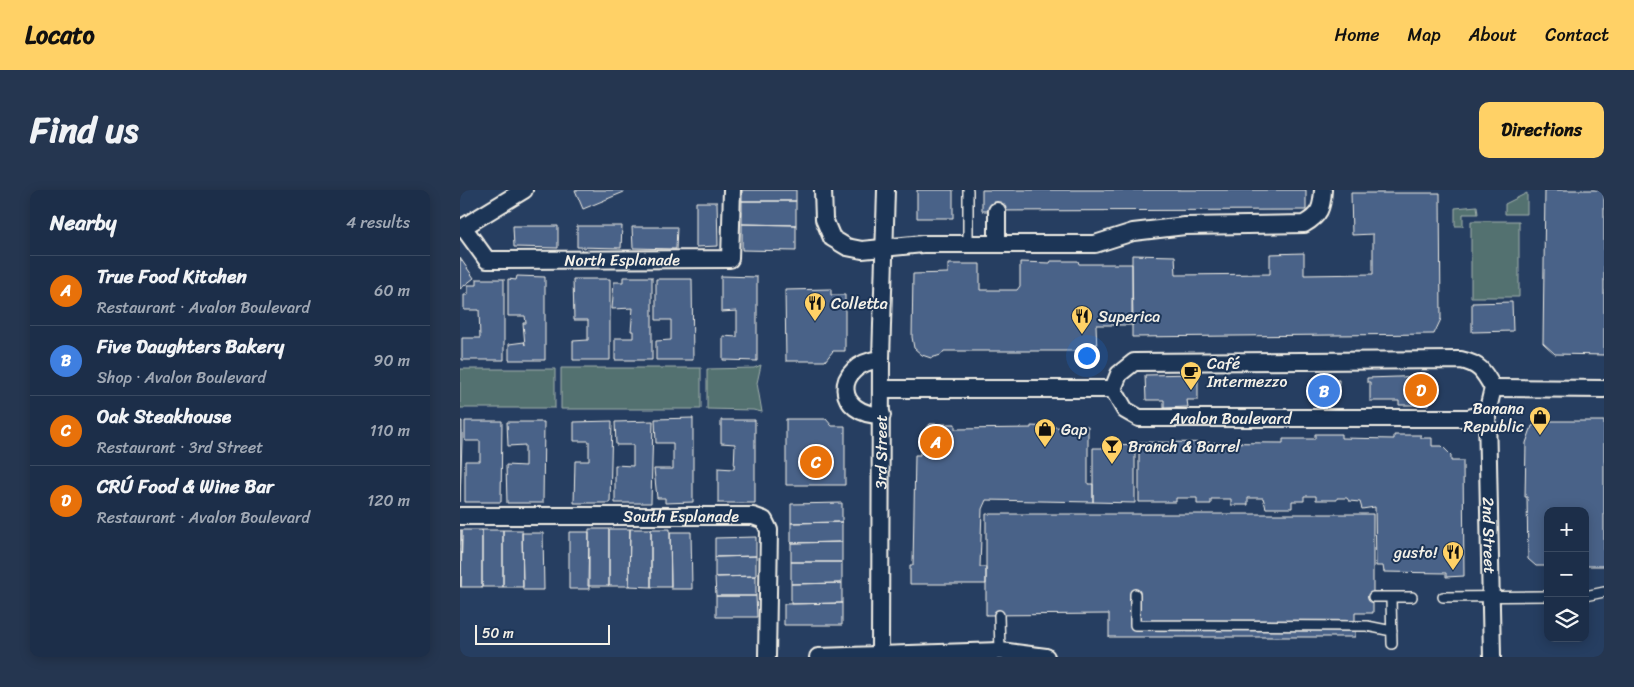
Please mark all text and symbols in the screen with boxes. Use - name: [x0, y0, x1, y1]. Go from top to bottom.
- text: Locato: [25, 14, 95, 56]
- text: Home: [1335, 19, 1380, 51]
- text: Map: [1408, 19, 1441, 51]
- text: About: [1469, 19, 1517, 51]
- text: Contact: [1545, 19, 1609, 51]
- text: Find us: [30, 99, 138, 161]
- button: Directions: [1479, 102, 1604, 158]
- text: Nearby: [50, 204, 116, 242]
- text: 4 results: [346, 208, 410, 237]
- street label: North Esplanade: [564, 245, 680, 275]
- text: True Food Kitchen: [97, 260, 247, 293]
- text: A: [61, 276, 71, 305]
- text: 60 m: [374, 276, 410, 305]
- place label: Colletta: [831, 289, 888, 318]
- restaurant icon: Colletta: [803, 291, 827, 322]
- text: Restaurant · Avalon Boulevard: [97, 293, 310, 322]
- place label: Superica: [1098, 302, 1160, 331]
- restaurant icon: Superica: [1070, 304, 1094, 335]
- text: Five Daughters Bakery: [97, 330, 284, 363]
- your location: [1074, 343, 1100, 369]
- text: B: [61, 346, 71, 375]
- text: 90 m: [374, 346, 410, 375]
- place label: Café Intermezzo: [1206, 349, 1287, 396]
- cafe icon: Café Intermezzo: [1179, 360, 1203, 391]
- text: Shop · Avalon Boulevard: [97, 363, 266, 392]
- pin: D: [1405, 371, 1437, 409]
- pin: B: [1308, 372, 1340, 410]
- place label: Banana Republic: [1464, 394, 1524, 441]
- text: Oak Steakhouse: [97, 400, 231, 433]
- street label: Avalon Boulevard: [1169, 404, 1293, 433]
- shop icon: Banana Republic: [1528, 405, 1552, 436]
- street label: 3rd Street: [867, 415, 896, 489]
- place label: Gap: [1061, 415, 1088, 444]
- text: C: [61, 416, 71, 445]
- text: 110 m: [370, 416, 410, 445]
- shop icon: Gap: [1033, 417, 1057, 448]
- pin: A: [920, 423, 952, 461]
- place label: Branch & Barrel: [1128, 432, 1241, 461]
- text: Restaurant · 3rd Street: [97, 433, 263, 462]
- bar icon: Branch & Barrel: [1100, 434, 1124, 465]
- pin: C: [800, 443, 832, 481]
- text: CRÚ Food & Wine Bar: [97, 470, 274, 503]
- text: D: [61, 486, 71, 515]
- text: 120 m: [367, 486, 410, 515]
- street label: 2nd Street: [1474, 497, 1504, 574]
- street label: South Esplanade: [623, 502, 739, 531]
- text: Restaurant · Avalon Boulevard: [97, 503, 310, 532]
- map controls: [1544, 507, 1589, 642]
- button: +: [1544, 507, 1589, 552]
- place label: gusto!: [1392, 538, 1438, 567]
- restaurant icon: gusto!: [1441, 540, 1465, 571]
- button: −: [1544, 552, 1589, 597]
- button: layers: [1544, 597, 1589, 642]
- text: 50 m: [482, 621, 514, 646]
- scale bar: [475, 622, 610, 645]

